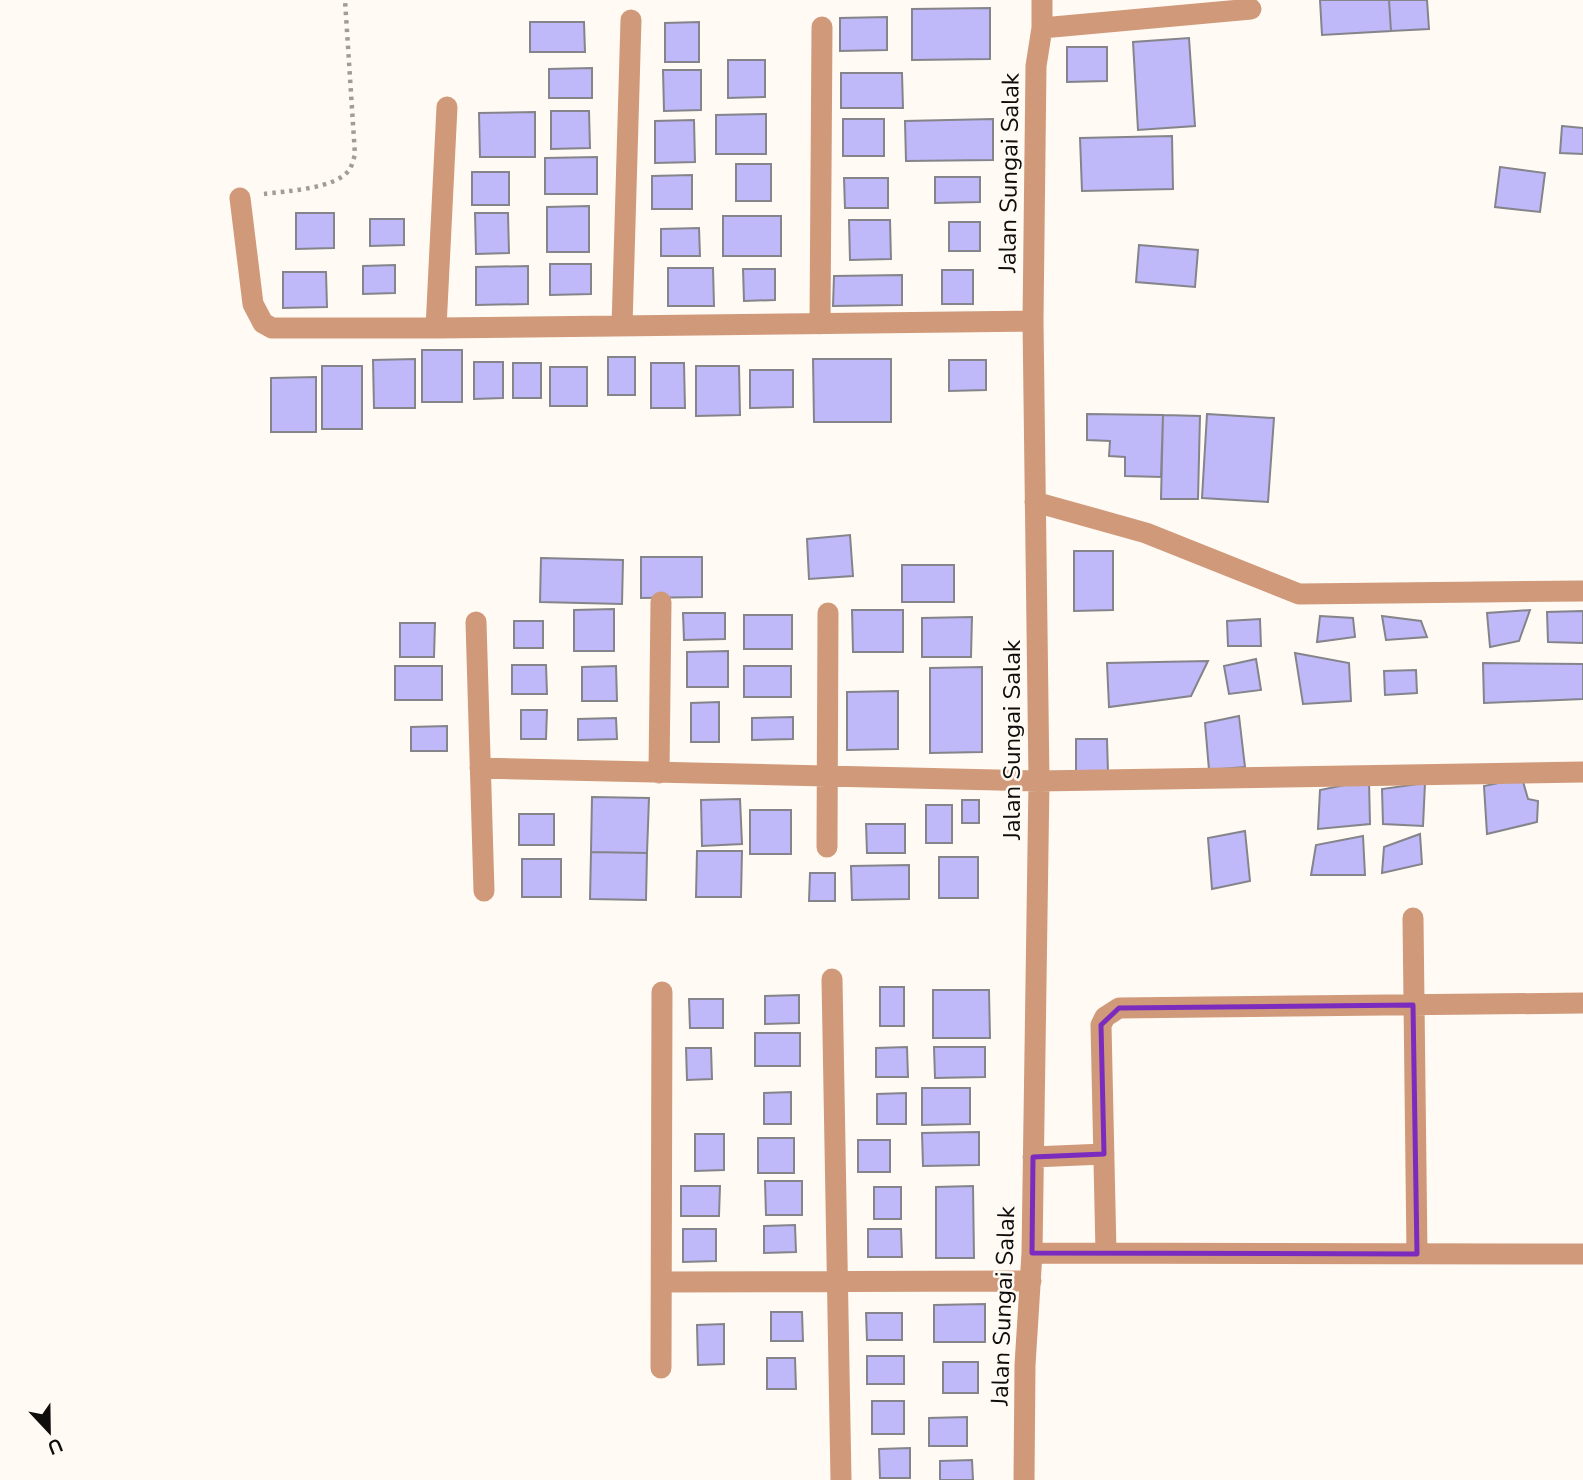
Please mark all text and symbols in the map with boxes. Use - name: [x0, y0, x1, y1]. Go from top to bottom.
- street label: Jalan Sungai Salak: [991, 72, 1027, 274]
- street label: Jalan Sungai Salak: [996, 639, 1028, 841]
- street label: Jalan Sungai Salak: [983, 1205, 1023, 1407]
- north arrow: [14, 1396, 84, 1466]
- text: U: [44, 1431, 66, 1461]

